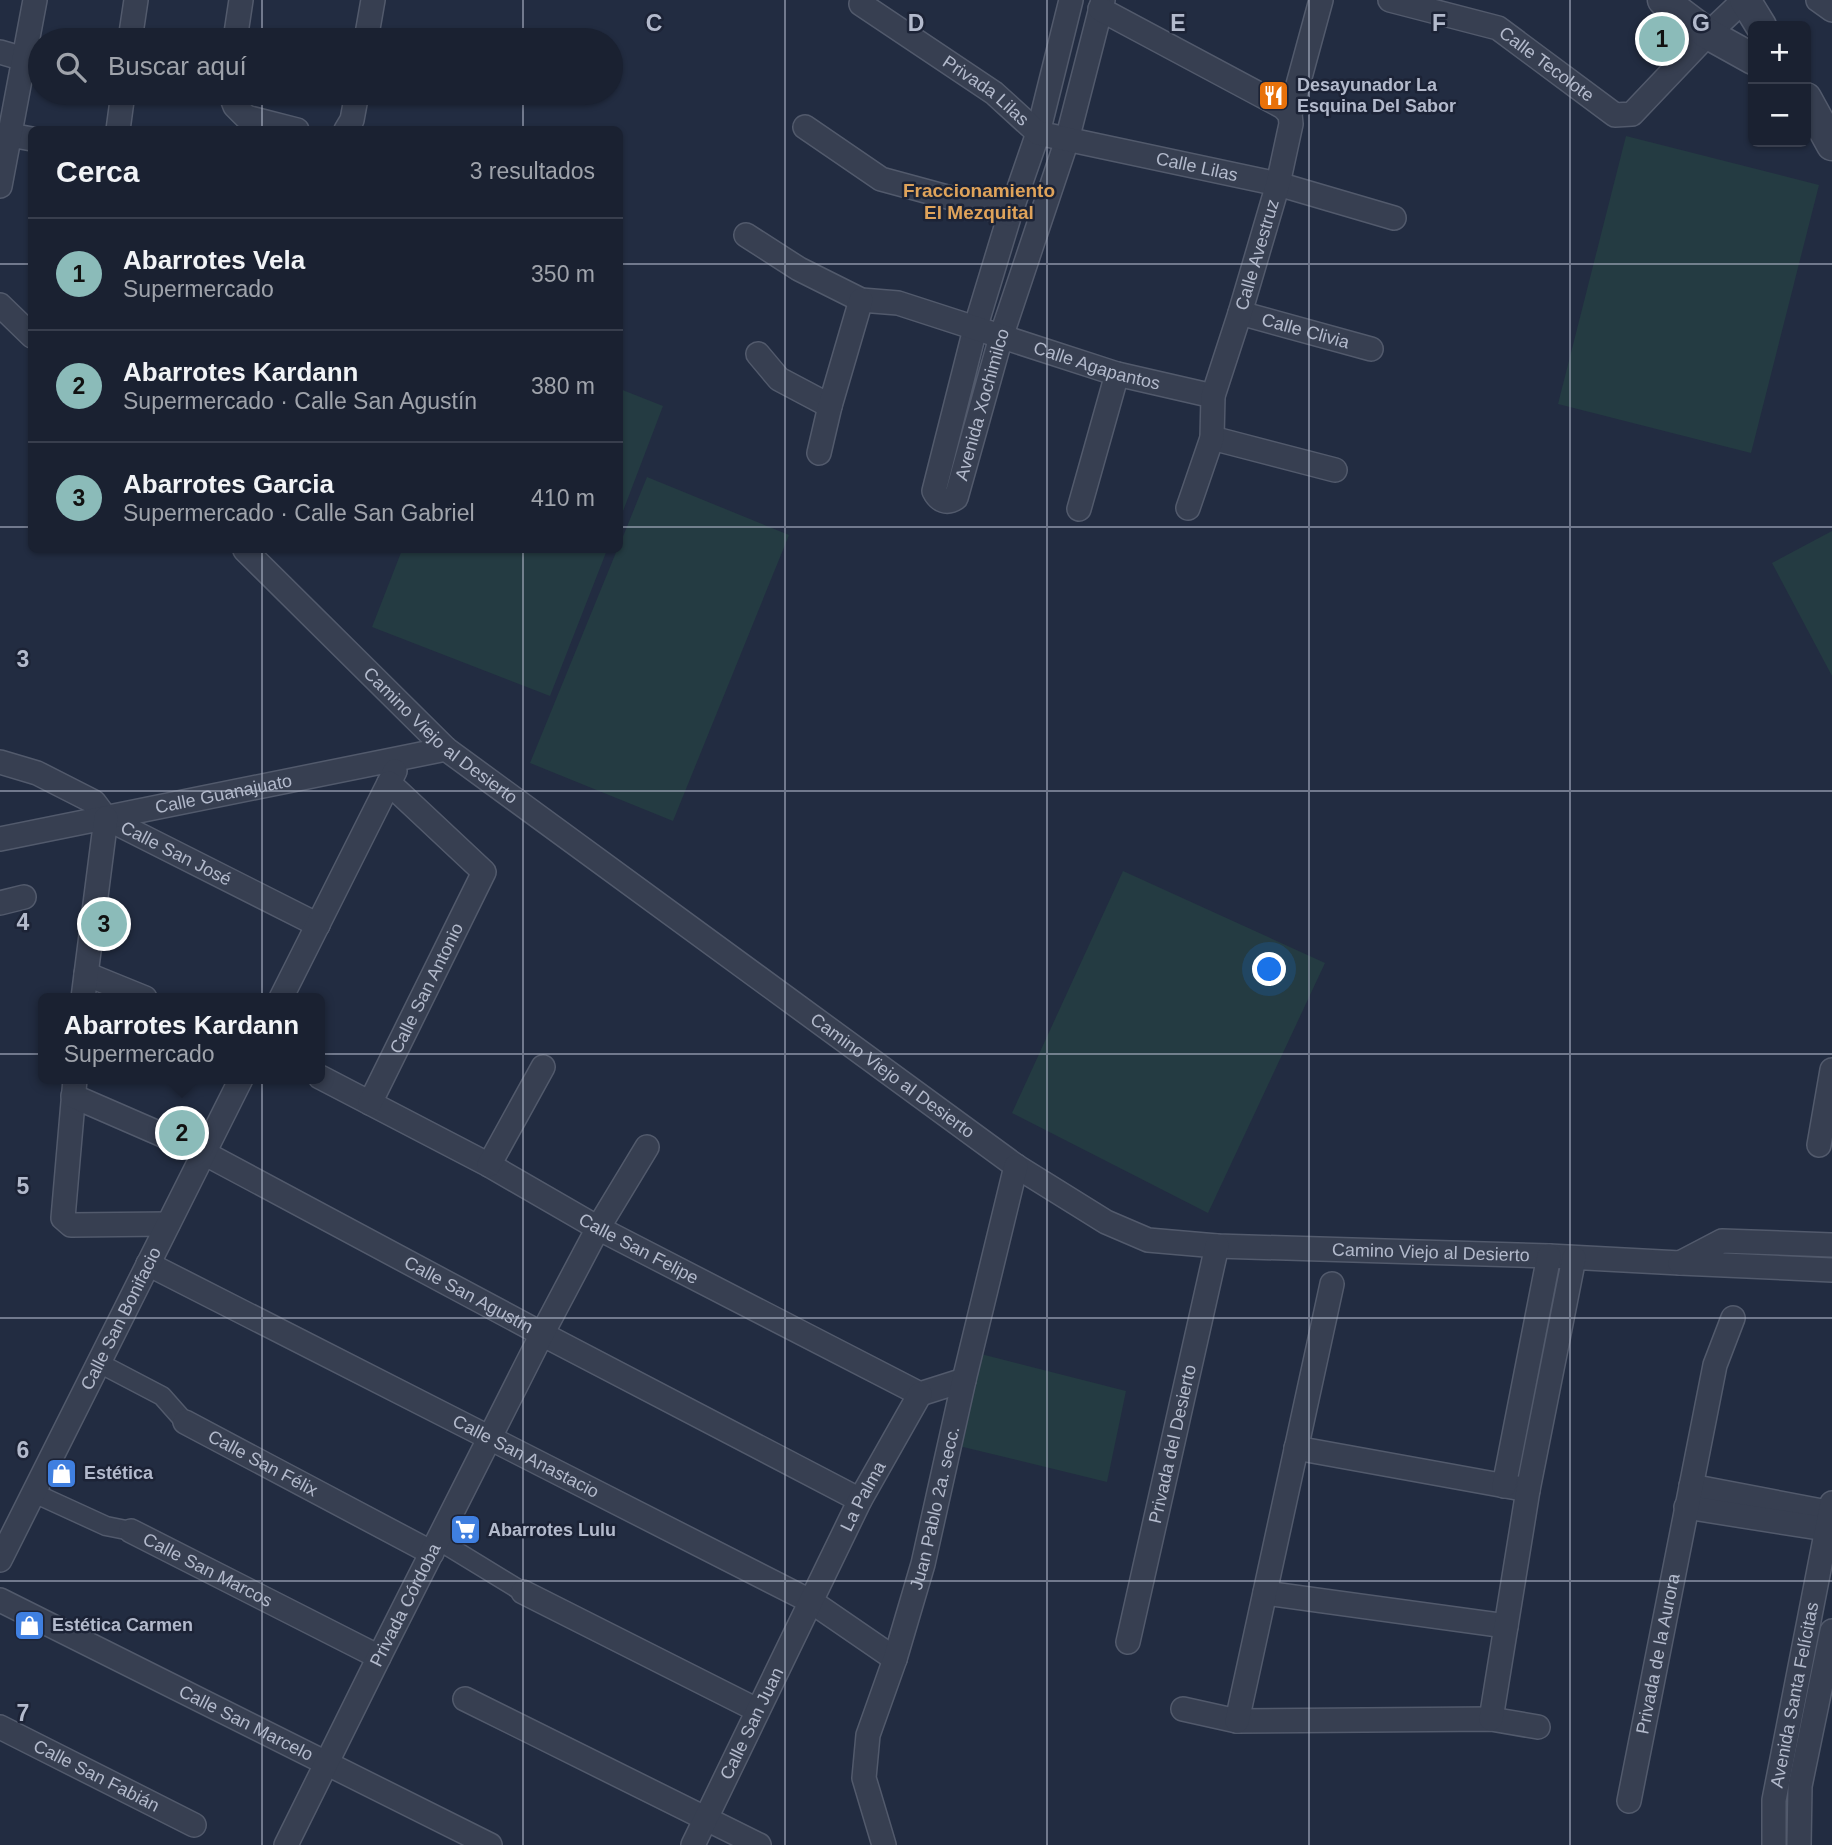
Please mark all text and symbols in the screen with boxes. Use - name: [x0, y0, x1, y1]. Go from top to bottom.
- text: C: [646, 10, 662, 36]
- text: D: [908, 10, 924, 36]
- text: E: [1170, 10, 1186, 36]
- text: F: [1432, 10, 1446, 36]
- text: G: [1692, 10, 1710, 36]
- pin: 1: [1639, 13, 1685, 65]
- map controls: [1748, 21, 1811, 147]
- button: +: [1748, 21, 1811, 84]
- street label: Calle Tecolote: [1495, 22, 1598, 106]
- search box: [28, 28, 623, 105]
- icon: search: [52, 48, 90, 86]
- text: Buscar aquí: [108, 51, 247, 81]
- street label: Privada Lilas: [939, 52, 1033, 130]
- place label: Desayunador La Esquina Del Sabor: [1297, 75, 1456, 116]
- restaurant icon: Desayunador La Esquina Del Sabor: [1257, 78, 1291, 112]
- button: −: [1748, 84, 1811, 147]
- street label: Calle Lilas: [1154, 148, 1240, 185]
- text: Cerca: [56, 155, 139, 188]
- text: 3 resultados: [470, 158, 595, 184]
- district label: Fraccionamiento El Mezquital: [903, 180, 1055, 223]
- street label: Calle Avestruz: [1231, 197, 1283, 313]
- text: Abarrotes Vela: [123, 245, 305, 275]
- text: 1: [73, 261, 85, 287]
- text: 350 m: [531, 261, 595, 287]
- text: Supermercado: [123, 276, 274, 302]
- street label: Calle Clivia: [1259, 309, 1353, 353]
- street label: Avenida Xochimilco: [951, 326, 1013, 483]
- street label: Calle Agapantos: [1031, 338, 1162, 394]
- text: Abarrotes Kardann: [123, 357, 359, 387]
- text: 2: [73, 373, 85, 399]
- text: 380 m: [531, 373, 595, 399]
- text: Supermercado · Calle San Agustín: [123, 388, 477, 414]
- text: Abarrotes Garcia: [123, 469, 334, 499]
- text: 3: [73, 485, 85, 511]
- text: 410 m: [531, 485, 595, 511]
- text: Supermercado · Calle San Gabriel: [123, 500, 475, 526]
- text: 3: [17, 646, 29, 672]
- street label: Camino Viejo al Desierto: [360, 663, 521, 808]
- street label: Calle Guanajuato: [153, 770, 294, 817]
- street label: Calle San José: [117, 817, 235, 890]
- pin: 3: [81, 898, 127, 950]
- text: 4: [17, 909, 30, 935]
- street label: Calle San Antonio: [386, 920, 467, 1057]
- your location: [1252, 952, 1286, 986]
- popup: [38, 993, 325, 1084]
- street label: Camino Viejo al Desierto: [807, 1009, 978, 1142]
- text: Abarrotes Kardann: [64, 1010, 299, 1040]
- text: Supermercado: [64, 1041, 215, 1067]
- pin: 2: [159, 1107, 205, 1159]
- text: 5: [17, 1173, 30, 1199]
- street label: Calle San Felipe: [575, 1209, 702, 1288]
- street label: Camino Viejo al Desierto: [1332, 1239, 1530, 1265]
- street label: Calle San Bonifacio: [77, 1244, 165, 1393]
- street label: Calle San Agustín: [401, 1252, 536, 1337]
- street label: Privada del Desierto: [1145, 1363, 1200, 1525]
- street label: Calle San Anastacio: [449, 1411, 602, 1502]
- street label: Juan Pablo 2a. secc.: [906, 1424, 963, 1592]
- street label: Calle San Félix: [205, 1426, 321, 1500]
- text: 6: [17, 1437, 29, 1463]
- shop icon: Estética: [44, 1456, 78, 1490]
- street label: La Palma: [836, 1457, 890, 1534]
- place label: Estética: [84, 1463, 154, 1483]
- supermarket icon: Abarrotes Lulu: [448, 1513, 482, 1547]
- place label: Abarrotes Lulu: [488, 1520, 616, 1540]
- street label: Calle San Marcos: [140, 1529, 276, 1611]
- street label: Privada Córdoba: [366, 1539, 445, 1670]
- street label: Privada de la Aurora: [1632, 1571, 1684, 1736]
- street label: Avenida Santa Felícitas: [1767, 1600, 1822, 1790]
- shop icon: Estética Carmen: [12, 1608, 46, 1642]
- place label: Estética Carmen: [52, 1615, 193, 1635]
- street label: Calle San Juan: [716, 1664, 787, 1783]
- street label: Calle San Marcelo: [176, 1681, 316, 1765]
- text: 7: [17, 1700, 29, 1726]
- street label: Calle San Fabián: [30, 1736, 163, 1816]

